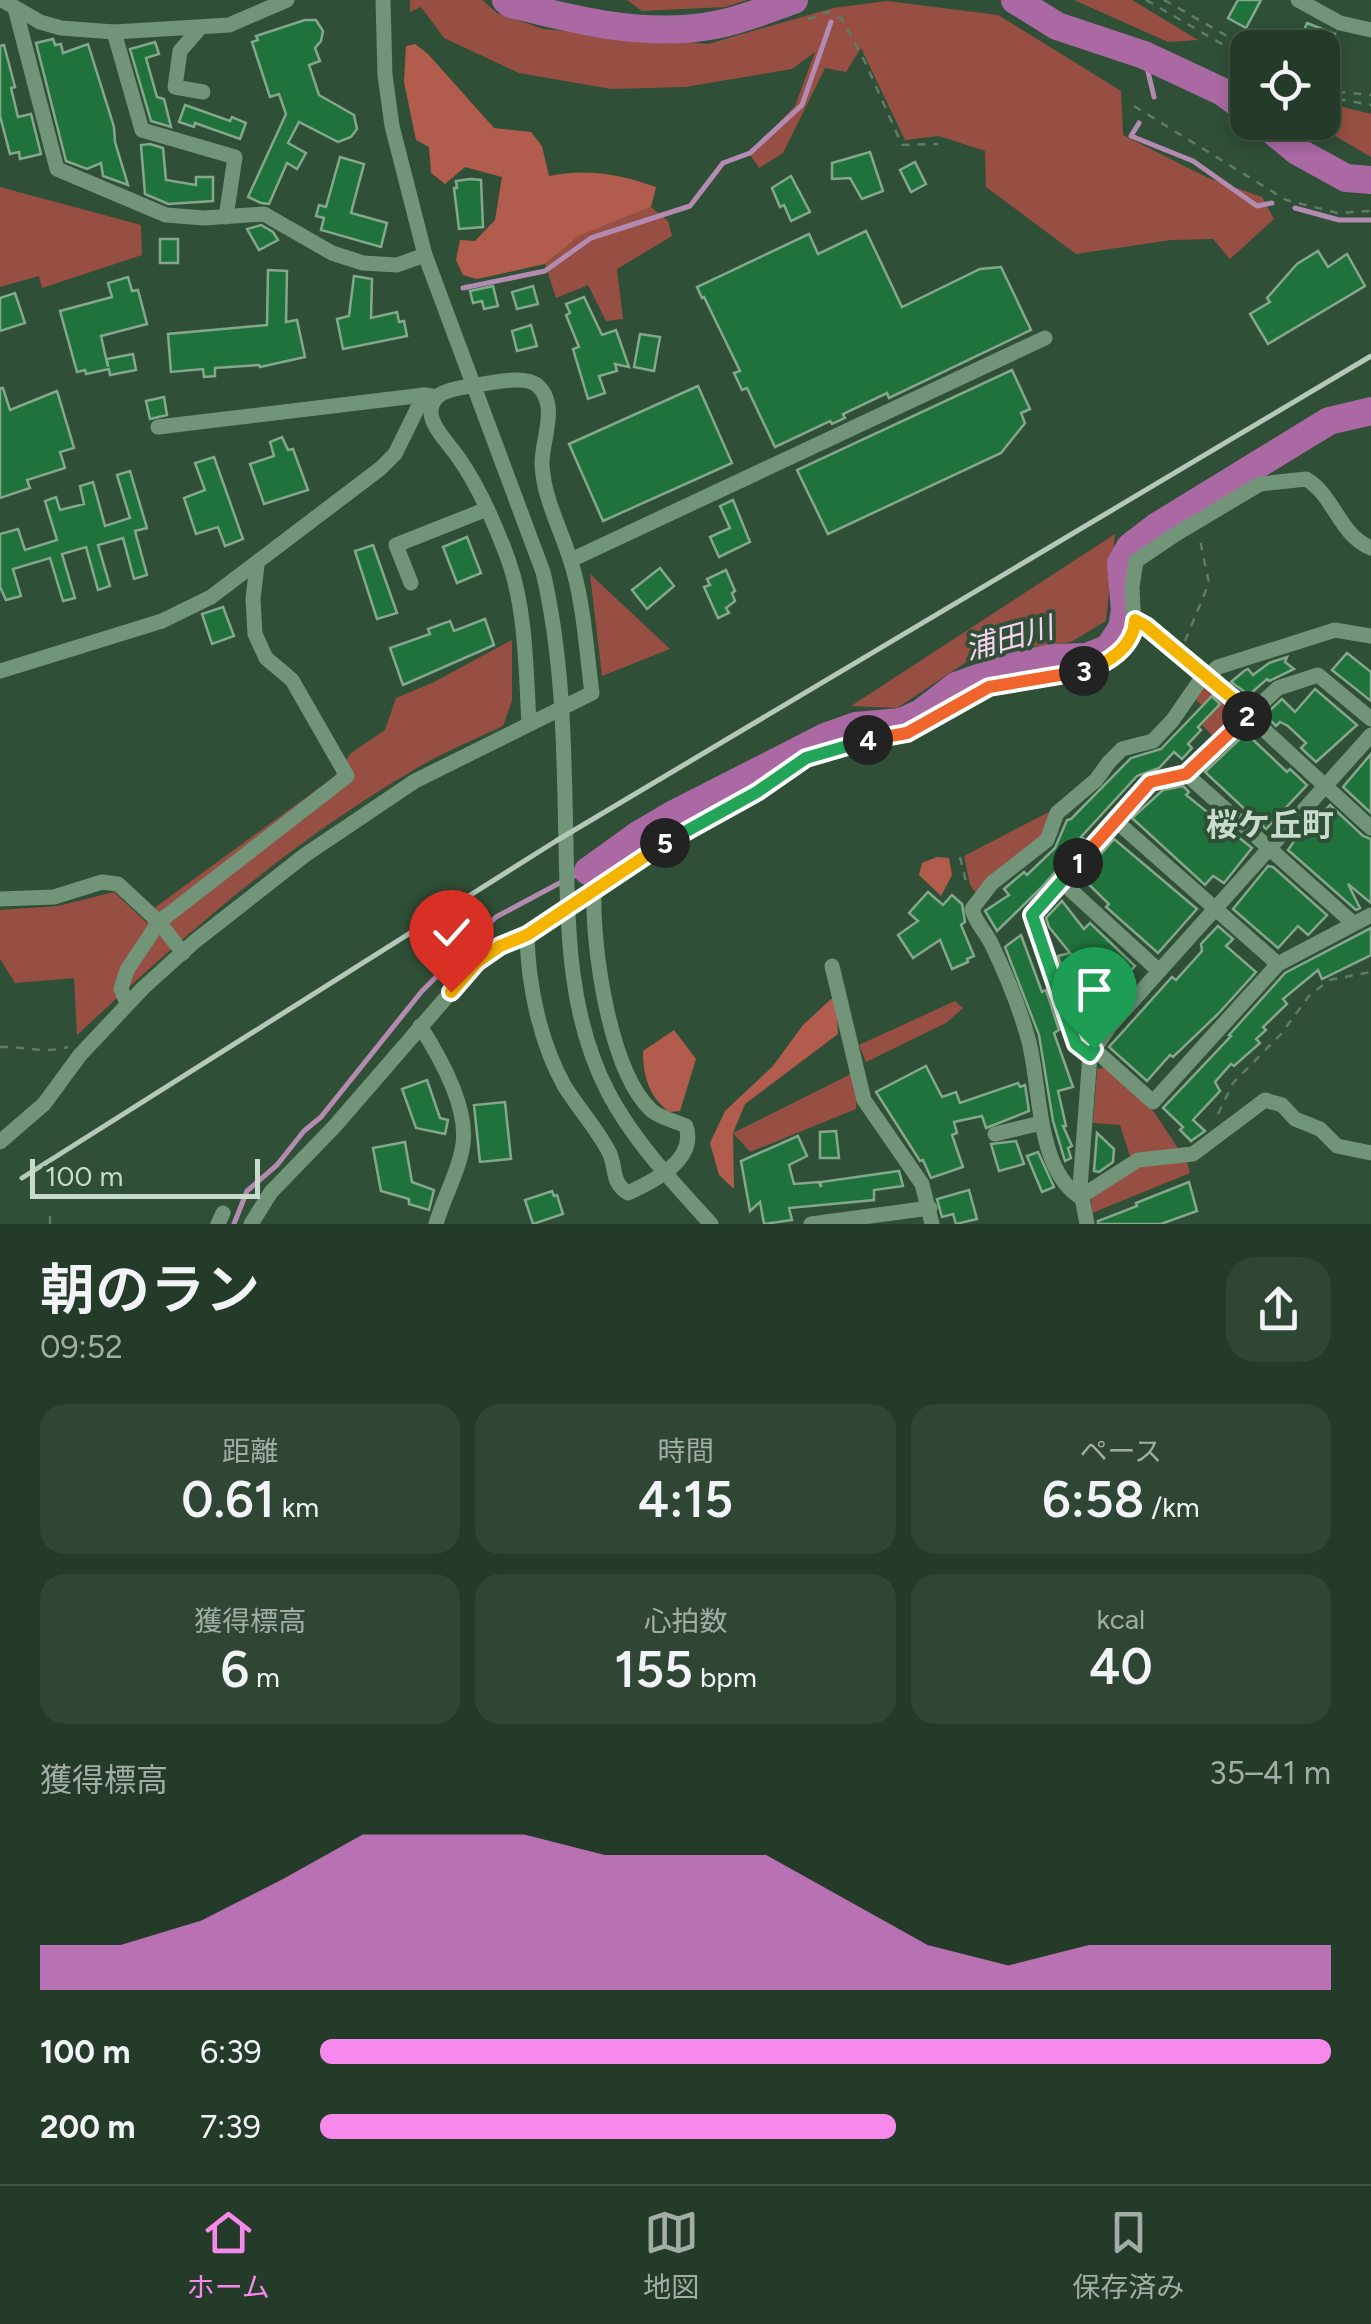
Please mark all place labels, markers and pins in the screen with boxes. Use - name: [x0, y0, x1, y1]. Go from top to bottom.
- pin: 3: [1059, 646, 1109, 696]
- pin: 2: [1222, 691, 1272, 741]
- pin: 4: [843, 715, 893, 765]
- pin: 5: [640, 818, 690, 868]
- pin: 1: [1053, 838, 1103, 888]
- pin: [409, 890, 494, 993]
- pin: [1052, 947, 1137, 1050]

